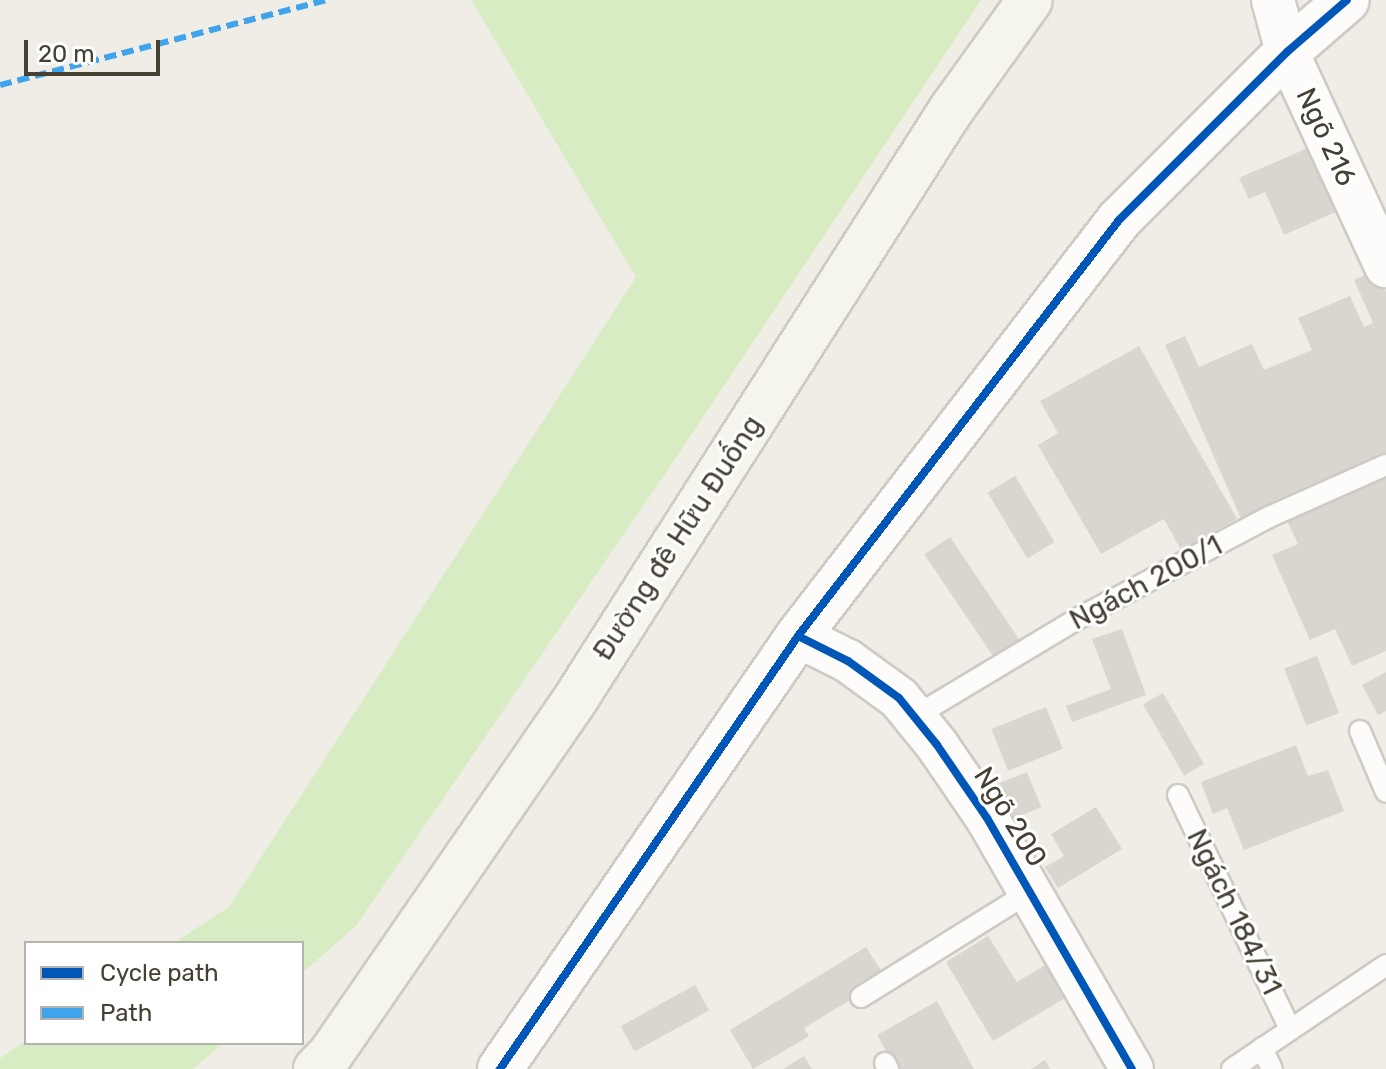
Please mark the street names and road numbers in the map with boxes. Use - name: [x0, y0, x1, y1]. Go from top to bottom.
- street label: Ngõ 216: [1289, 83, 1363, 191]
- street label: Đường đê Hữu Đuống: [586, 409, 770, 667]
- street label: Ngách 200/1: [1064, 529, 1228, 637]
- street label: Ngõ 200: [966, 761, 1054, 873]
- street label: Ngách 184/31: [1179, 824, 1289, 1000]

